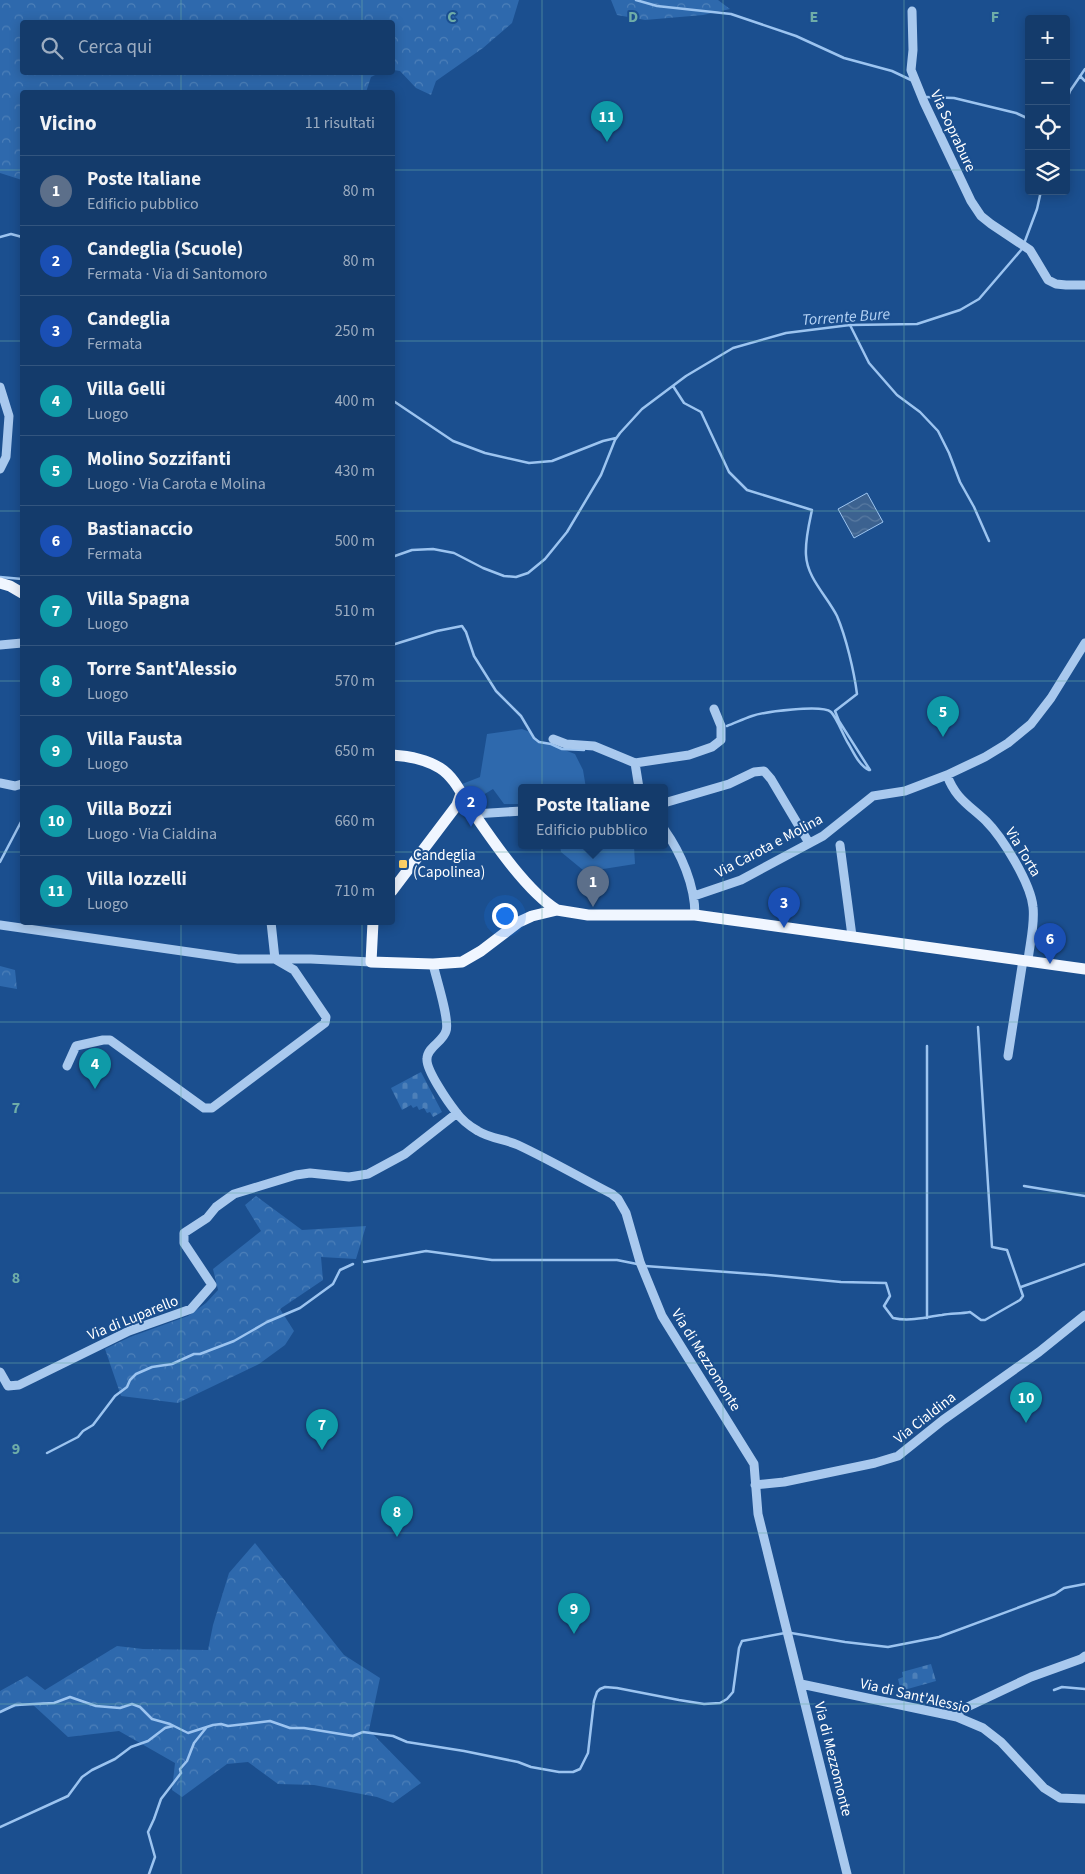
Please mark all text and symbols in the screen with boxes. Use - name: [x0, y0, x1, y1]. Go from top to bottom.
- text: C: [447, 6, 457, 28]
- text: D: [628, 6, 638, 28]
- text: E: [810, 6, 818, 28]
- text: F: [991, 6, 999, 28]
- map controls: [1025, 15, 1070, 195]
- button: +: [1025, 15, 1070, 60]
- search box: [20, 20, 395, 75]
- icon: search: [38, 34, 66, 62]
- text: Cerca qui: [78, 34, 152, 61]
- button: −: [1025, 60, 1070, 105]
- street label: Via Soprabure: [925, 87, 981, 175]
- pin: 11: [591, 101, 623, 142]
- button: locate: [1025, 105, 1070, 150]
- text: Vicino: [40, 108, 97, 138]
- text: 11 risultati: [305, 112, 375, 134]
- button: layers: [1025, 150, 1070, 195]
- text: Poste Italiane: [87, 166, 201, 193]
- text: 1: [52, 180, 60, 202]
- text: 80 m: [343, 180, 375, 202]
- text: Edificio pubblico: [87, 193, 199, 215]
- text: Candeglia (Scuole): [87, 236, 243, 263]
- text: 2: [52, 250, 60, 272]
- text: 80 m: [343, 250, 375, 272]
- text: Fermata · Via di Santomoro: [87, 263, 267, 285]
- water label: Torrente Bure: [801, 303, 891, 331]
- text: Candeglia: [87, 306, 170, 333]
- text: 3: [52, 320, 60, 342]
- text: 250 m: [335, 320, 375, 342]
- text: Fermata: [87, 333, 142, 355]
- text: Villa Gelli: [87, 376, 166, 403]
- text: 4: [52, 390, 60, 412]
- text: 400 m: [335, 390, 375, 412]
- text: Luogo: [87, 403, 129, 425]
- text: Molino Sozzifanti: [87, 446, 231, 473]
- text: 5: [52, 460, 60, 482]
- text: 430 m: [335, 460, 375, 482]
- text: Luogo · Via Carota e Molina: [87, 473, 266, 495]
- text: Bastianaccio: [87, 516, 193, 543]
- text: 6: [52, 530, 60, 552]
- text: 500 m: [335, 530, 375, 552]
- text: Fermata: [87, 543, 142, 565]
- text: Villa Spagna: [87, 586, 190, 613]
- text: 7: [52, 600, 60, 622]
- text: 510 m: [335, 600, 375, 622]
- text: Luogo: [87, 613, 129, 635]
- text: Torre Sant'Alessio: [87, 656, 237, 683]
- text: 8: [52, 670, 60, 692]
- text: 570 m: [335, 670, 375, 692]
- text: Luogo: [87, 683, 129, 705]
- pin: 5: [927, 696, 959, 737]
- text: Villa Fausta: [87, 726, 182, 753]
- text: 9: [52, 740, 60, 762]
- text: 650 m: [335, 740, 375, 762]
- text: Luogo: [87, 753, 129, 775]
- popup: [518, 784, 668, 849]
- pin: 2: [455, 786, 487, 827]
- text: Poste Italiane: [536, 792, 650, 819]
- text: Villa Bozzi: [87, 796, 172, 823]
- street label: Via Carota e Molina: [711, 809, 827, 883]
- text: 10: [48, 810, 64, 832]
- text: 660 m: [335, 810, 375, 832]
- text: Edificio pubblico: [536, 819, 648, 841]
- text: Luogo · Via Cialdina: [87, 823, 217, 845]
- street label: Via Torta: [1000, 823, 1046, 881]
- place label: Candeglia (Capolinea): [413, 845, 485, 883]
- marker: Candeglia (Capolinea): [397, 858, 409, 870]
- text: Villa Iozzelli: [87, 866, 187, 893]
- pin: 1: [577, 866, 609, 907]
- text: 11: [48, 880, 64, 902]
- text: 710 m: [335, 880, 375, 902]
- pin: 3: [768, 887, 800, 928]
- text: Luogo: [87, 893, 129, 915]
- your location: [492, 903, 518, 929]
- pin: 6: [1034, 923, 1066, 964]
- pin: 4: [79, 1048, 111, 1089]
- text: 7: [12, 1097, 20, 1119]
- text: 8: [12, 1267, 20, 1289]
- street label: Via di Luparello: [84, 1290, 182, 1346]
- street label: Via di Mezzomonte: [666, 1305, 746, 1415]
- pin: 10: [1010, 1382, 1042, 1423]
- street label: Via Cialdina: [890, 1387, 960, 1449]
- pin: 7: [306, 1409, 338, 1450]
- text: 9: [12, 1438, 20, 1460]
- pin: 8: [381, 1496, 413, 1537]
- pin: 9: [558, 1593, 590, 1634]
- street label: Via di Sant'Alessio: [858, 1673, 972, 1719]
- street label: Via di Mezzomonte: [809, 1700, 857, 1818]

